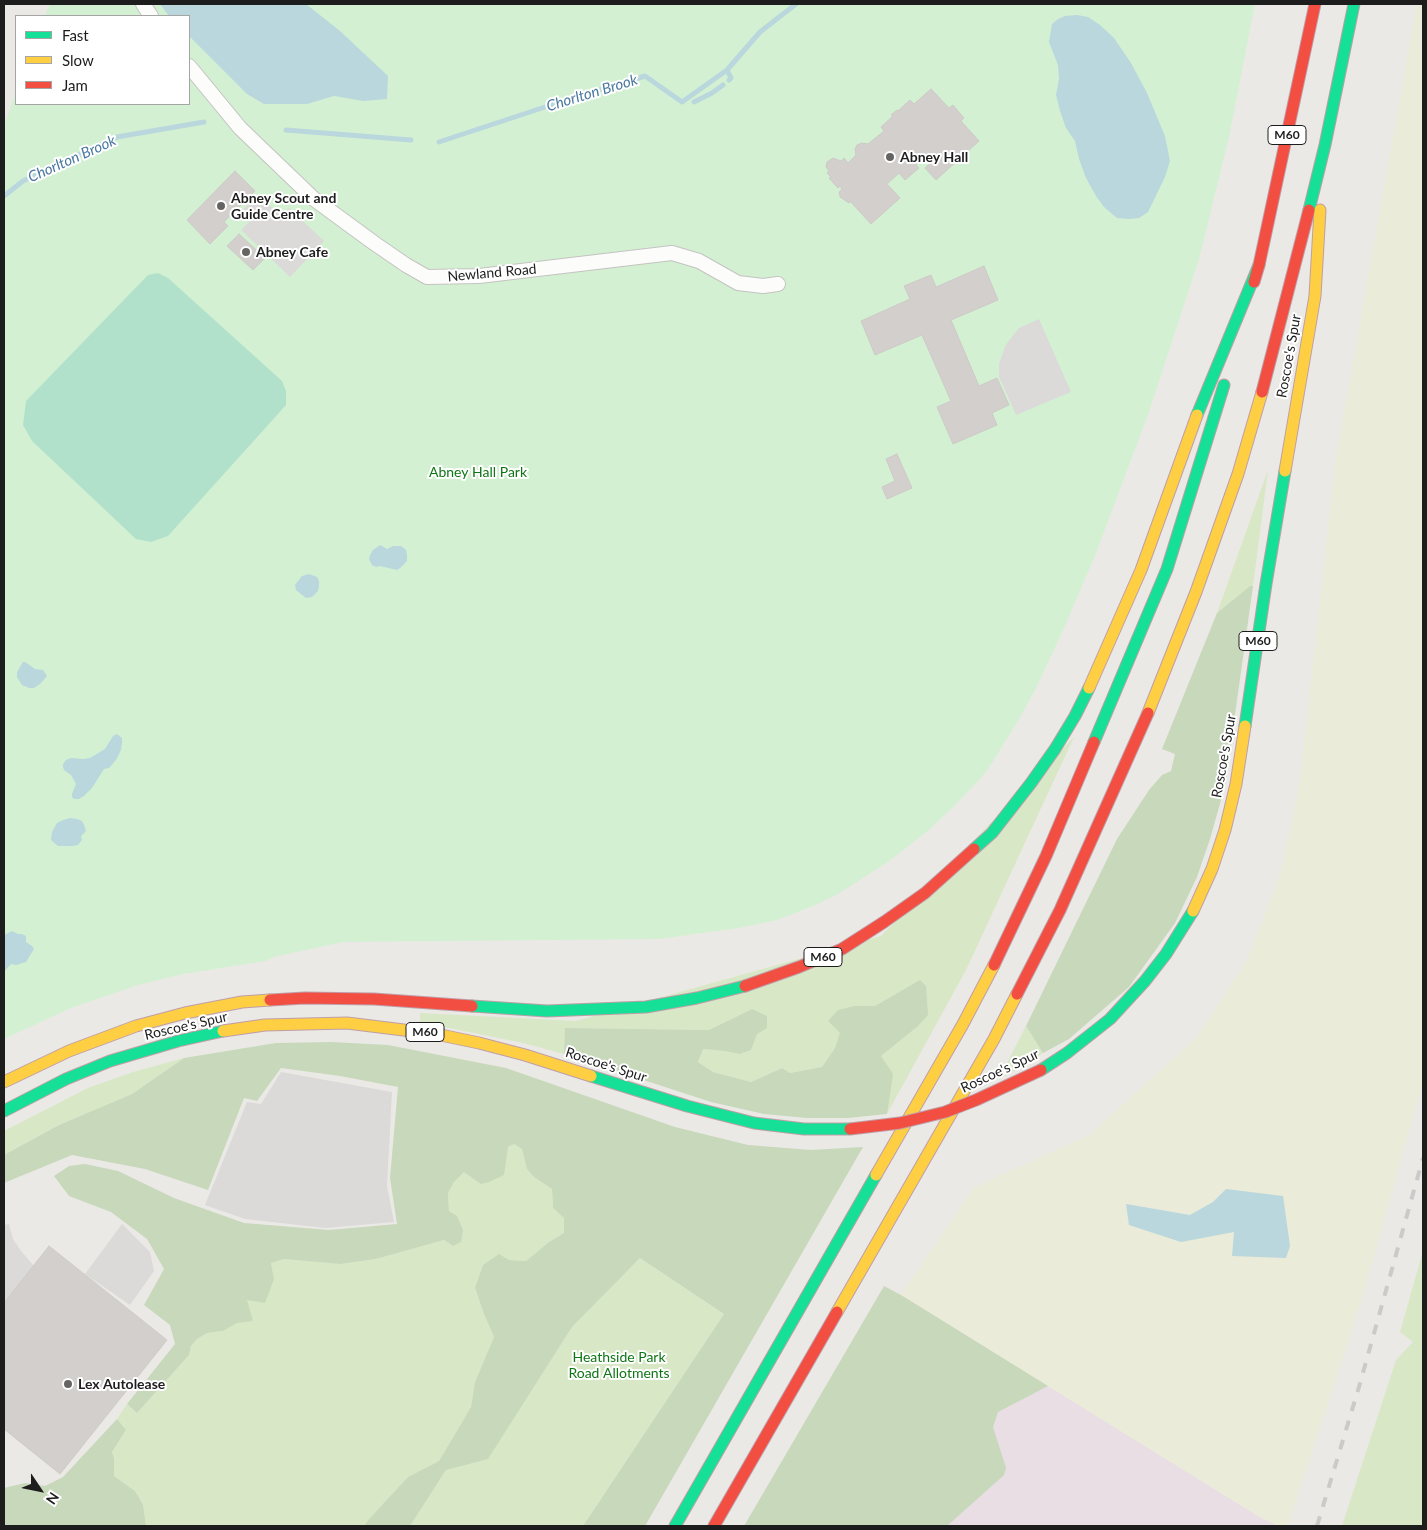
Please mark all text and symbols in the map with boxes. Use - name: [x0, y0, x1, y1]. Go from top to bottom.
- legend: [15, 15, 190, 105]
- text: Fast: [62, 26, 89, 44]
- text: Slow: [62, 51, 94, 69]
- water label: Chorlton Brook: [544, 71, 640, 115]
- text: Jam: [62, 76, 88, 94]
- road number: M60: [1268, 126, 1306, 144]
- water label: Chorlton Brook: [25, 132, 119, 186]
- place label: Abney Hall: [900, 149, 968, 165]
- marker: Abney Hall: [884, 151, 896, 163]
- place label: Abney Scout and Guide Centre: [231, 190, 336, 222]
- marker: Abney Scout and Guide Centre: [215, 200, 227, 212]
- place label: Abney Cafe: [256, 244, 328, 260]
- marker: Abney Cafe: [240, 246, 252, 258]
- street label: Newland Road: [447, 261, 537, 285]
- street label: Roscoe's Spur: [1273, 313, 1305, 399]
- park label: Abney Hall Park: [429, 464, 527, 480]
- road number: M60: [1239, 631, 1277, 650]
- street label: Roscoe's Spur: [1208, 713, 1240, 799]
- road number: M60: [804, 948, 842, 966]
- street label: Roscoe's Spur: [143, 1008, 229, 1044]
- road number: M60: [406, 1022, 444, 1042]
- street label: Roscoe's Spur: [563, 1044, 649, 1086]
- street label: Roscoe's Spur: [958, 1046, 1042, 1096]
- park label: Heathside Park Road Allotments: [568, 1349, 670, 1381]
- place label: Lex Autolease: [78, 1376, 165, 1392]
- marker: Lex Autolease: [62, 1378, 74, 1390]
- north arrow: [15, 1465, 65, 1515]
- text: N: [43, 1489, 63, 1508]

